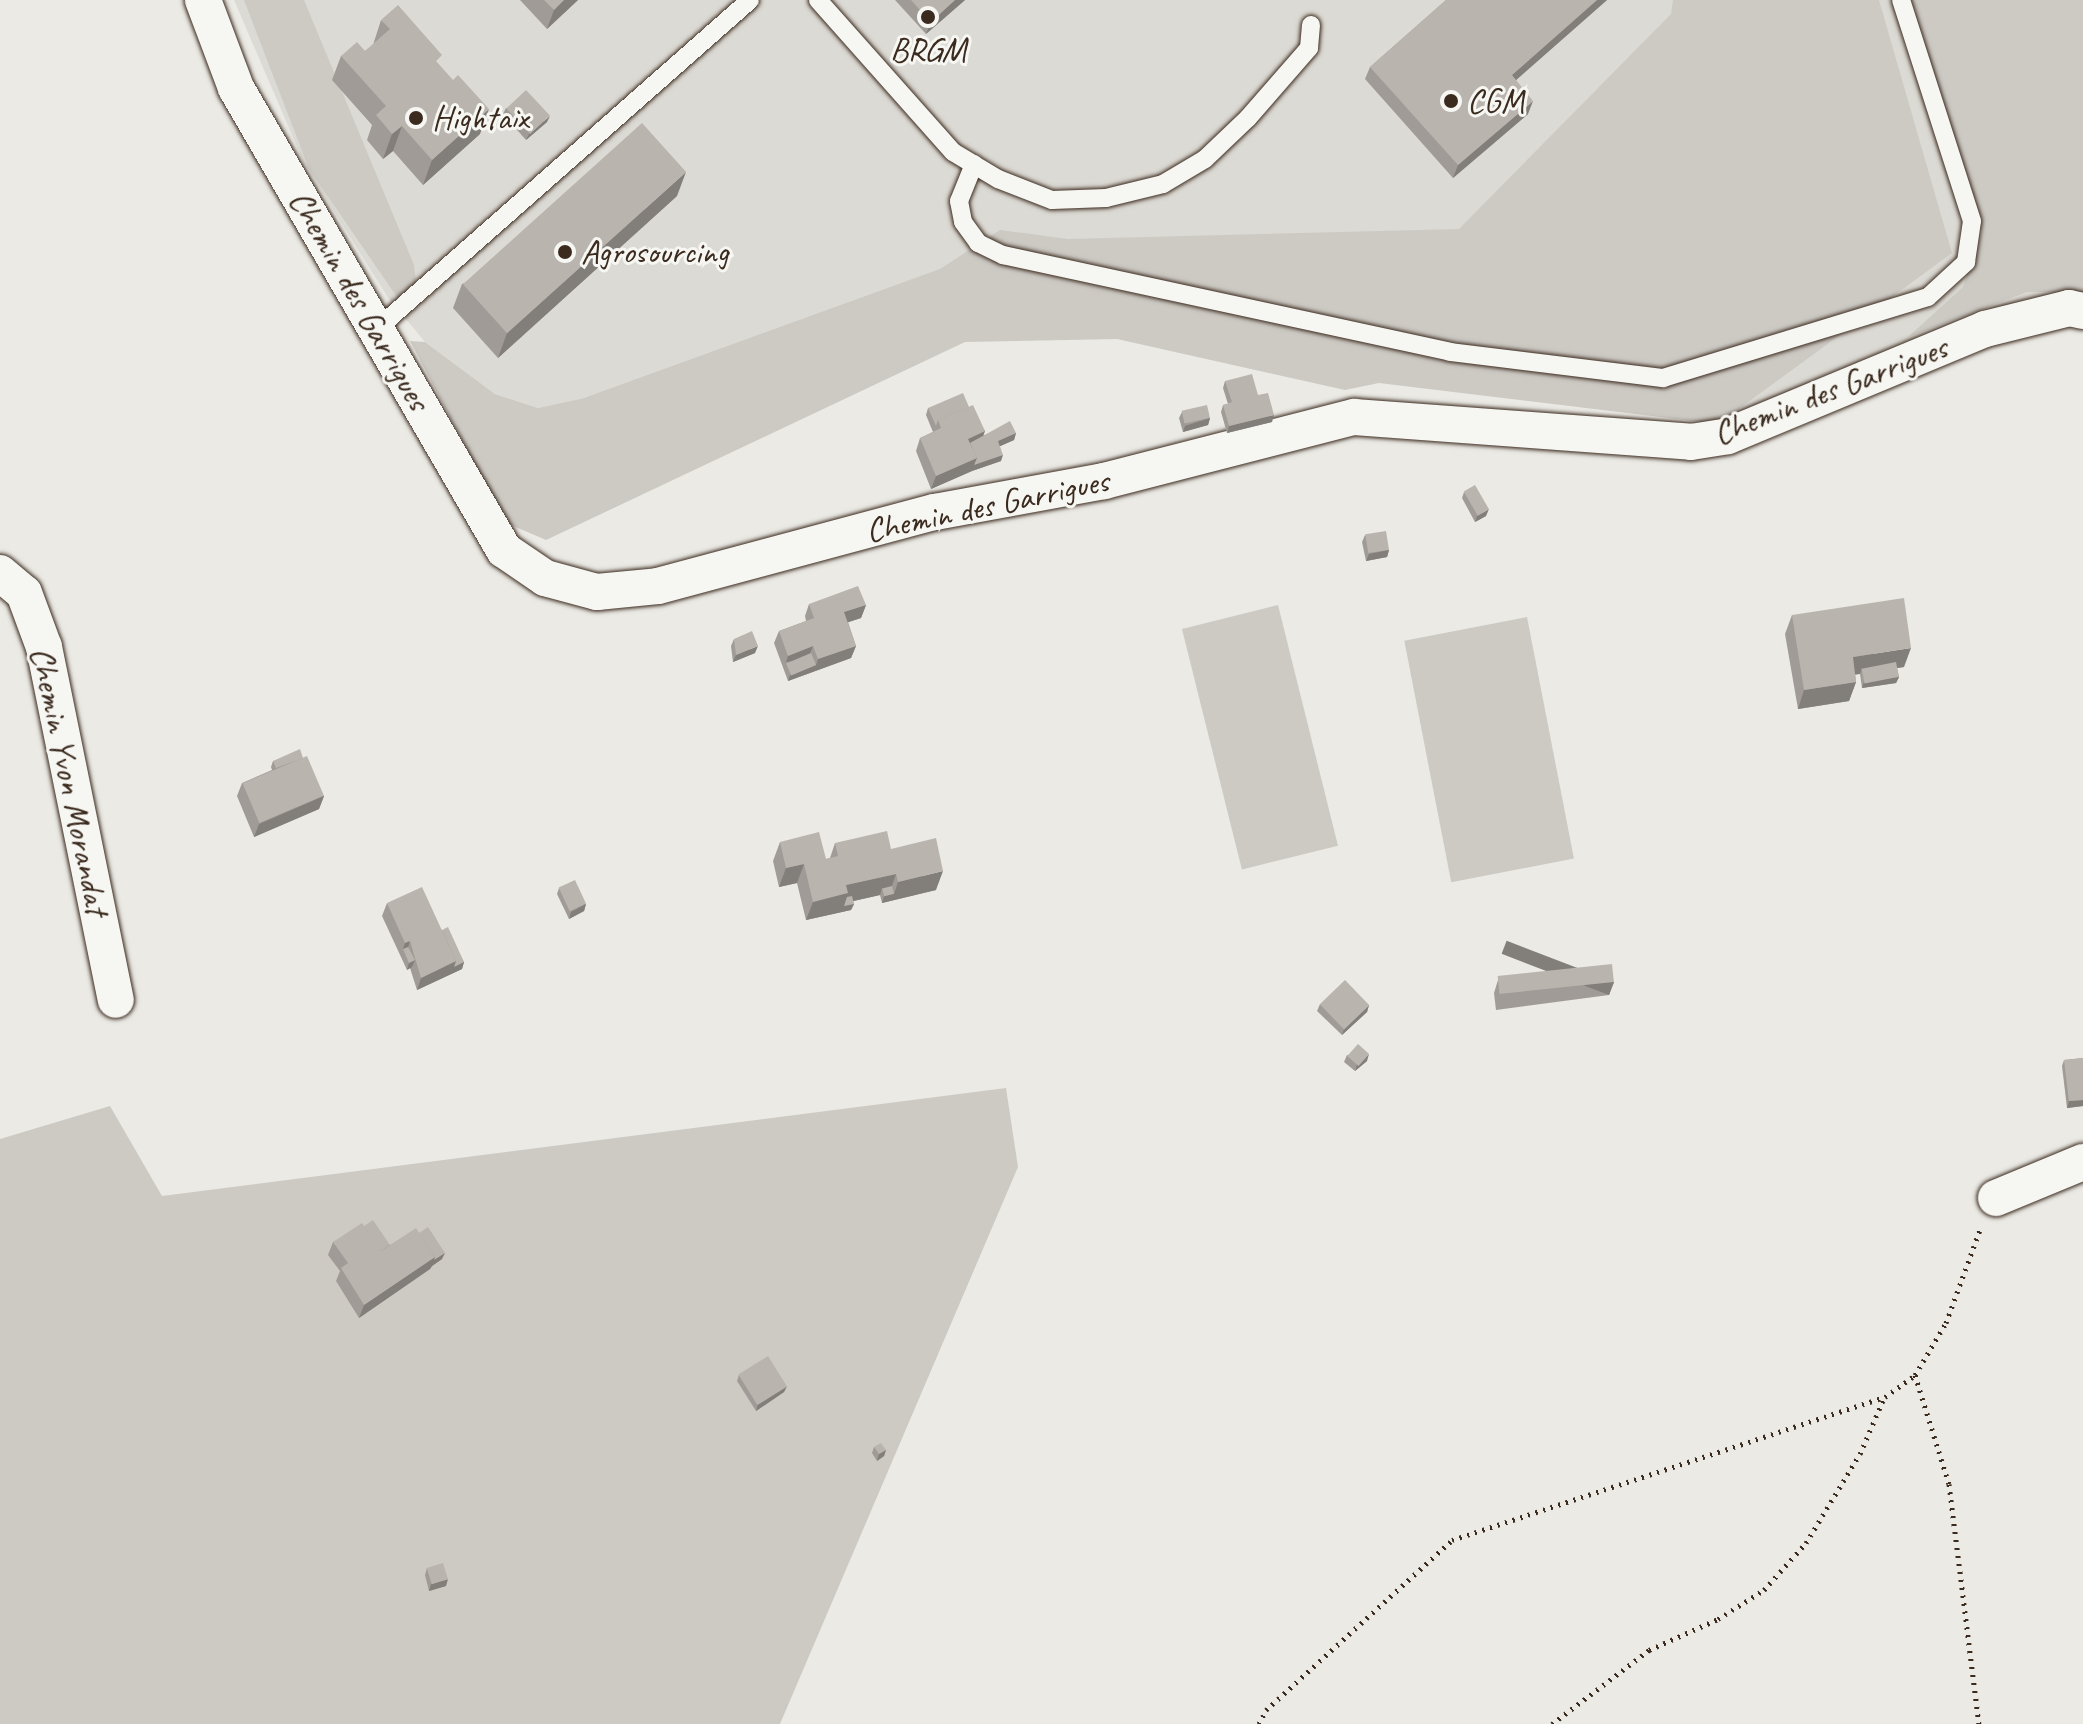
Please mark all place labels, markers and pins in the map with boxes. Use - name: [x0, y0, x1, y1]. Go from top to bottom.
- marker: BRGM: [919, 8, 937, 26]
- place label: BRGM: [890, 30, 966, 70]
- place label: CGM: [1467, 81, 1524, 121]
- marker: CGM: [1442, 92, 1460, 110]
- place label: Hightaix: [432, 98, 528, 138]
- marker: Hightaix: [407, 109, 425, 127]
- place label: Agrosourcing: [581, 232, 728, 272]
- marker: Agrosourcing: [556, 243, 574, 261]

